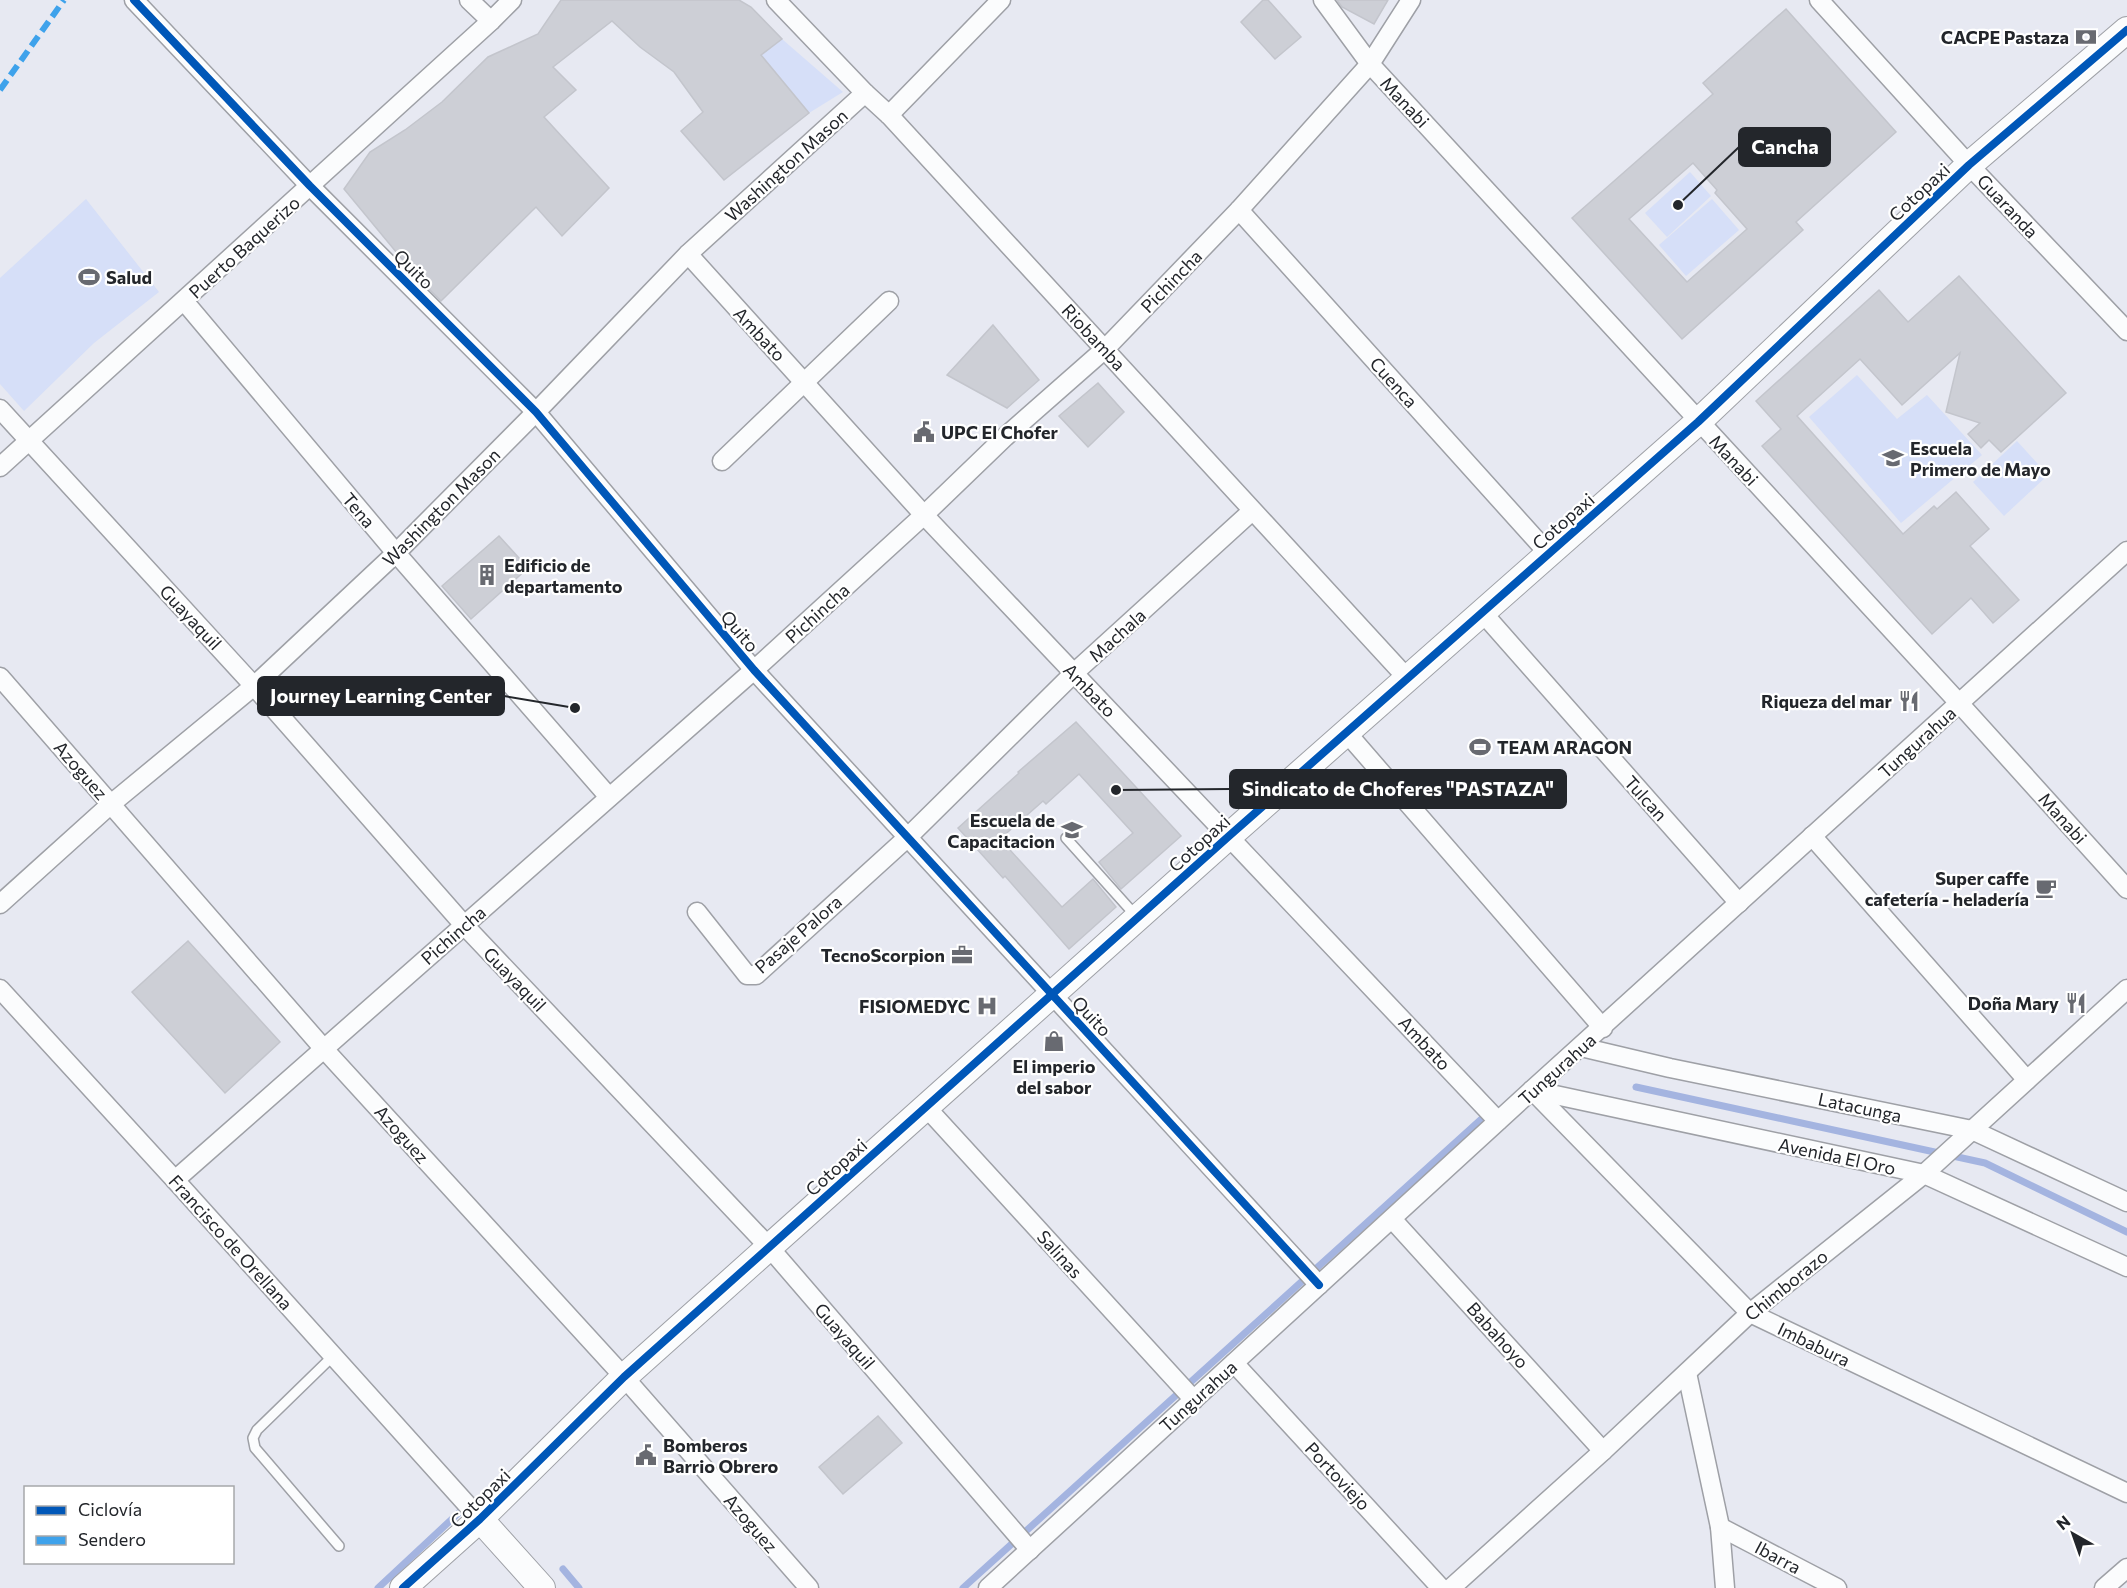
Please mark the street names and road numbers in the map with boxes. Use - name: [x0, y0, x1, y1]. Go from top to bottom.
- street label: Manabi: [1376, 72, 1434, 132]
- street label: Washington Mason: [720, 104, 852, 226]
- street label: Cotopaxi: [1884, 158, 1954, 226]
- street label: Guaranda: [1973, 170, 2043, 242]
- street label: Puerto Baquerizo: [184, 191, 304, 303]
- street label: Quito: [389, 244, 439, 294]
- street label: Pichincha: [1136, 245, 1206, 317]
- street label: Riobamba: [1058, 299, 1130, 375]
- street label: Ambato: [729, 302, 791, 366]
- street label: Cuenca: [1366, 352, 1422, 412]
- street label: Manabi: [1705, 430, 1763, 490]
- street label: Washington Mason: [378, 444, 504, 570]
- street label: Tena: [338, 488, 380, 532]
- street label: Cotopaxi: [1527, 488, 1599, 554]
- street label: Pichincha: [780, 578, 854, 648]
- street label: Guayaquil: [155, 580, 227, 654]
- street label: Machala: [1084, 604, 1150, 666]
- street label: Quito: [716, 606, 764, 656]
- street label: Ambato: [1059, 659, 1121, 721]
- street label: Tungurahua: [1874, 702, 1960, 782]
- street label: Azoguez: [50, 736, 112, 804]
- street label: Tulcan: [1620, 771, 1672, 825]
- street label: Manabi: [2034, 788, 2092, 848]
- street label: Cotopaxi: [1164, 810, 1234, 876]
- street label: Pasaje Palora: [750, 890, 846, 978]
- street label: Pichincha: [416, 901, 490, 969]
- street label: Guayaquil: [479, 942, 551, 1016]
- street label: Quito: [1068, 991, 1116, 1041]
- street label: Ambato: [1394, 1011, 1456, 1075]
- street label: Tungurahua: [1514, 1029, 1600, 1109]
- street label: Latacunga: [1816, 1087, 1904, 1127]
- street label: Azoguez: [370, 1100, 434, 1168]
- street label: Avenida El Oro: [1776, 1133, 1898, 1179]
- street label: Cotopaxi: [801, 1134, 871, 1200]
- street label: Francisco de Orellana: [165, 1170, 297, 1314]
- street label: Salinas: [1033, 1225, 1087, 1283]
- street label: Chimborazo: [1740, 1245, 1832, 1325]
- street label: Babahoyo: [1463, 1297, 1533, 1373]
- street label: Guayaquil: [810, 1298, 880, 1374]
- street label: Imbabura: [1774, 1317, 1854, 1371]
- street label: Tungurahua: [1155, 1356, 1241, 1436]
- street label: Portoviejo: [1301, 1437, 1375, 1515]
- street label: Cotopaxi: [445, 1464, 515, 1532]
- street label: Azoguez: [720, 1489, 782, 1557]
- street label: Ibarra: [1751, 1536, 1805, 1578]

